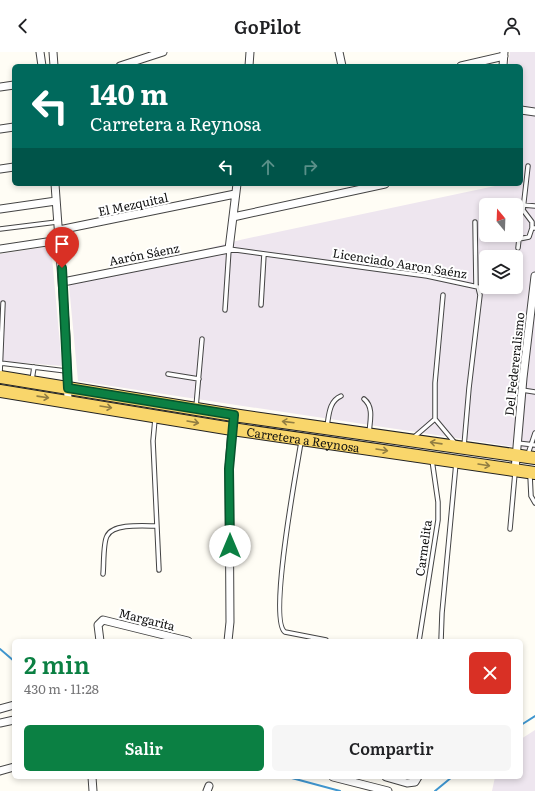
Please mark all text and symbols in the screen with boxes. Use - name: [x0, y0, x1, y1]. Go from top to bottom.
- text: GoPilot: [234, 13, 301, 40]
- icon: back: [12, 15, 34, 37]
- icon: person: [501, 15, 523, 37]
- text: 140 m: [90, 72, 168, 114]
- icon: left: [24, 80, 76, 132]
- text: Carretera a Reynosa: [90, 110, 261, 137]
- icon: left: [215, 156, 237, 178]
- icon: ahead: [257, 156, 279, 178]
- icon: right: [299, 156, 321, 178]
- street label: El Mezquital: [96, 188, 170, 220]
- north arrow: [479, 198, 523, 242]
- map controls: [479, 198, 523, 294]
- pin: [45, 227, 79, 268]
- icon: arrive: [51, 233, 73, 255]
- street label: Aarón Sáenz: [107, 238, 181, 270]
- street label: Licenciado Aaron Saénz: [331, 243, 469, 283]
- button: layers: [479, 250, 523, 294]
- street label: Del Federeralismo: [500, 311, 528, 417]
- one-way arrow: [36, 393, 49, 401]
- one-way arrow: [99, 404, 112, 412]
- one-way arrow: [282, 418, 295, 426]
- one-way arrow: [187, 419, 200, 427]
- street label: Carretera a Reynosa: [245, 422, 362, 457]
- one-way arrow: [430, 439, 443, 447]
- one-way arrow: [375, 446, 388, 454]
- one-way arrow: [477, 461, 490, 469]
- street label: Carmelita: [410, 518, 436, 577]
- position arrow: [209, 525, 251, 567]
- street label: Margarita: [117, 603, 177, 635]
- text: 2 min: [24, 646, 90, 681]
- button: close: [469, 652, 511, 694]
- text: 430 m · 11:28: [24, 679, 99, 698]
- button: Salir: [24, 725, 264, 771]
- button: Compartir: [272, 725, 511, 771]

